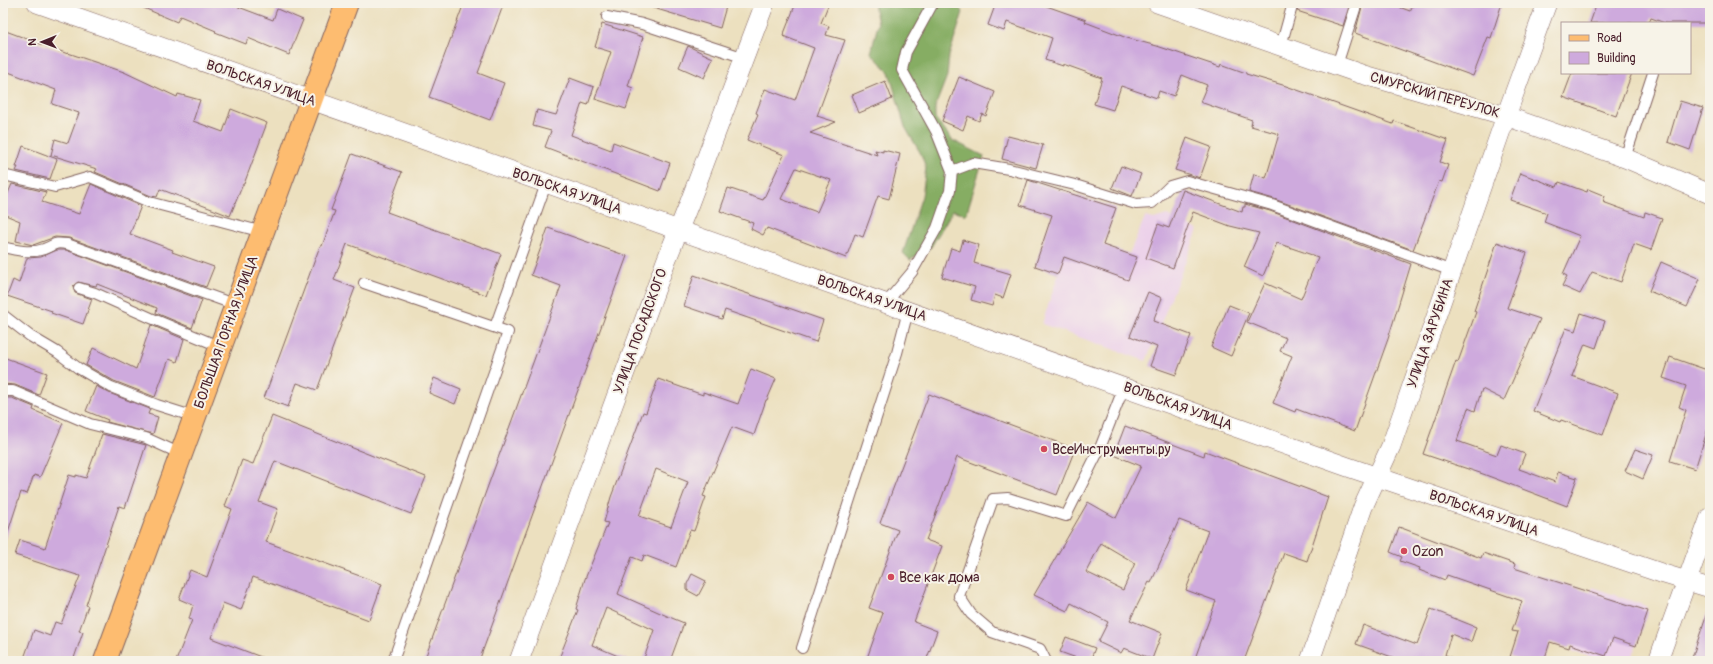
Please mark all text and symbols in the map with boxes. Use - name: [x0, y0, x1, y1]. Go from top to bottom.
- north arrow: [22, 22, 62, 62]
- legend: [1561, 22, 1691, 74]
- text: Road: [1597, 31, 1622, 46]
- text: N: [26, 38, 39, 46]
- text: Building: [1597, 51, 1636, 66]
- street label: ВОЛЬСКАЯ УЛИЦА: [204, 56, 318, 110]
- street label: СМУРСКИЙ ПЕРЕУЛОК: [1368, 68, 1502, 122]
- street label: ВОЛЬСКАЯ УЛИЦА: [510, 164, 624, 218]
- street label: БОЛЬШАЯ ГОРНАЯ УЛИЦА: [190, 253, 262, 411]
- street label: УЛИЦА ПОСАДСКОГО: [609, 266, 671, 396]
- street label: ВОЛЬСКАЯ УЛИЦА: [815, 271, 929, 325]
- street label: УЛИЦА ЗАРУБИНА: [1403, 276, 1457, 390]
- street label: ВОЛЬСКАЯ УЛИЦА: [1121, 378, 1235, 434]
- place label: ВсеИнструменты.ру: [1052, 441, 1171, 458]
- marker: ВсеИнструменты.ру: [1039, 444, 1049, 454]
- street label: ВОЛЬСКАЯ УЛИЦА: [1427, 486, 1541, 540]
- place label: Ozon: [1412, 543, 1444, 560]
- marker: Ozon: [1399, 546, 1409, 556]
- place label: Все как дома: [899, 569, 980, 586]
- marker: Все как дома: [886, 572, 896, 582]

